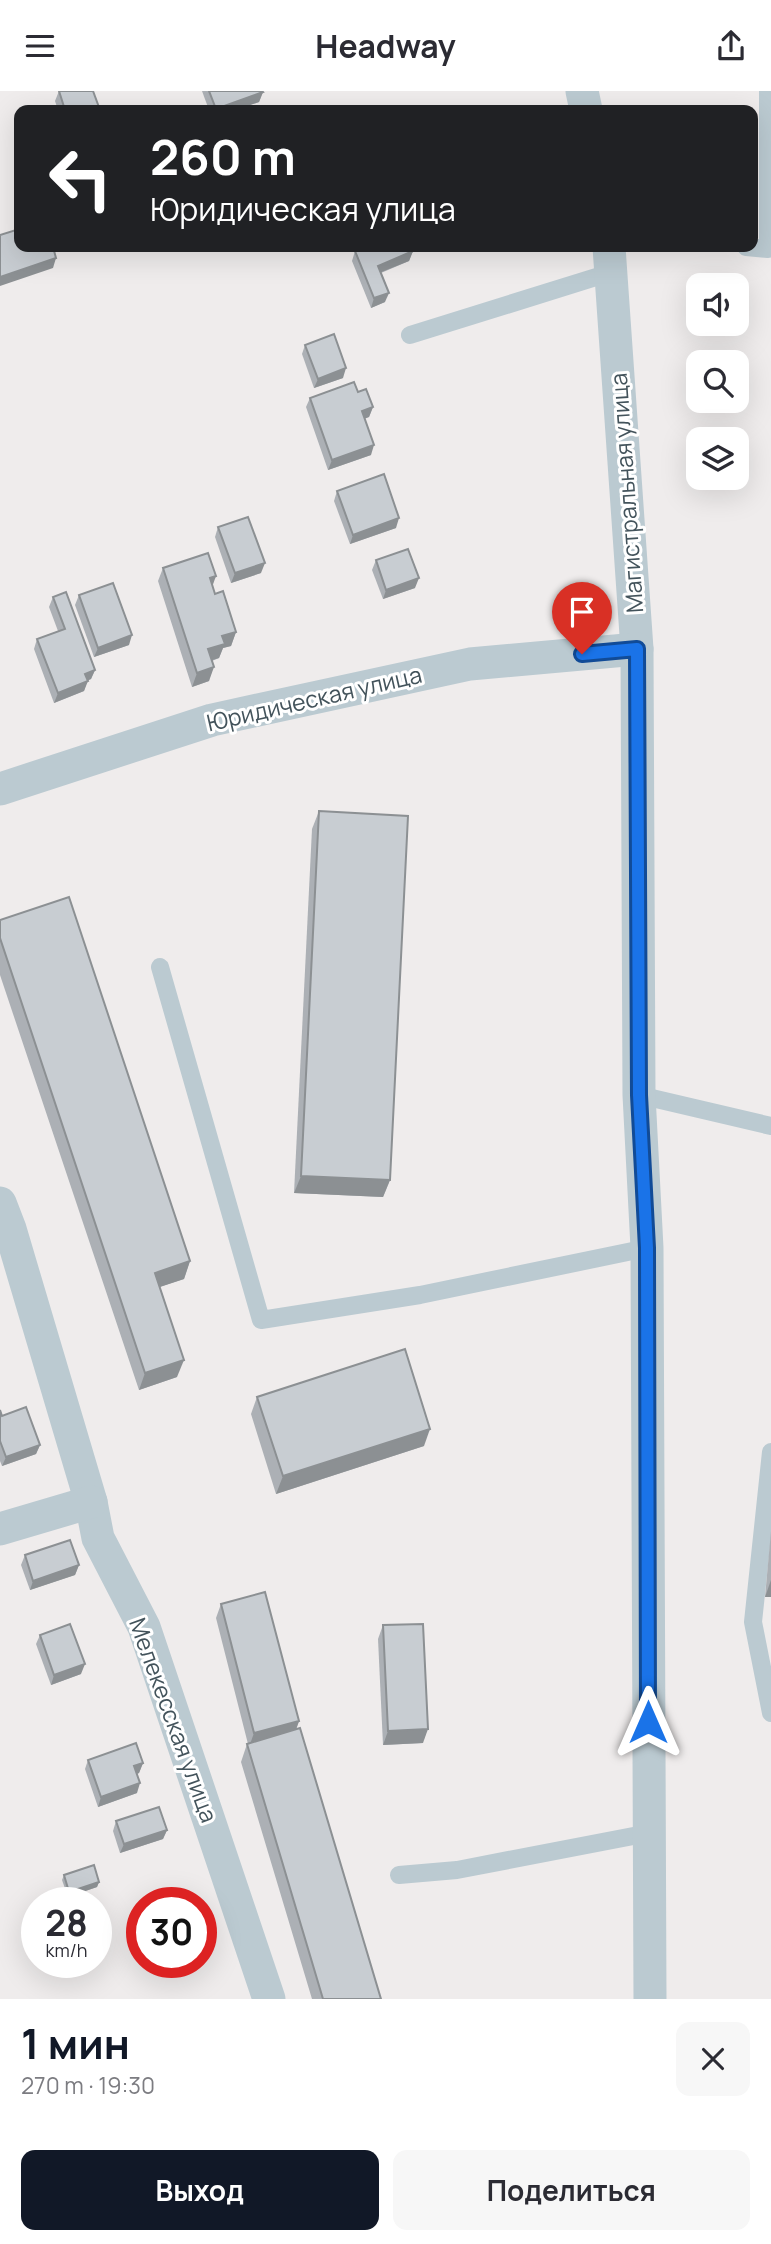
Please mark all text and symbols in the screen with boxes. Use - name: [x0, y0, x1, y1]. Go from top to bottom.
- text: Headway: [315, 24, 456, 68]
- icon: menu: [21, 27, 59, 65]
- icon: share: [712, 27, 750, 65]
- text: 260 m: [150, 123, 296, 190]
- icon: left: [35, 133, 126, 224]
- text: Юридическая улица: [150, 187, 456, 231]
- map controls: [686, 273, 749, 490]
- button: sound: [686, 273, 749, 336]
- button: search: [686, 350, 749, 413]
- street label: Магистральная улица: [602, 372, 650, 614]
- button: layers: [686, 427, 749, 490]
- pin: [552, 582, 612, 654]
- icon: arrive: [563, 593, 601, 631]
- street label: Юридическая улица: [203, 658, 425, 738]
- street label: Мелекесская улица: [122, 1613, 226, 1827]
- position arrow: [611, 1685, 685, 1759]
- speed limit sign: 30: [126, 1887, 217, 1978]
- text: 28: [45, 1899, 88, 1947]
- text: km/h: [46, 1938, 87, 1962]
- text: 1 мин: [21, 2014, 130, 2072]
- button: close: [676, 2022, 750, 2096]
- text: 270 m · 19:30: [21, 2069, 155, 2101]
- button: Выход: [21, 2150, 379, 2230]
- button: Поделиться: [393, 2150, 750, 2230]

